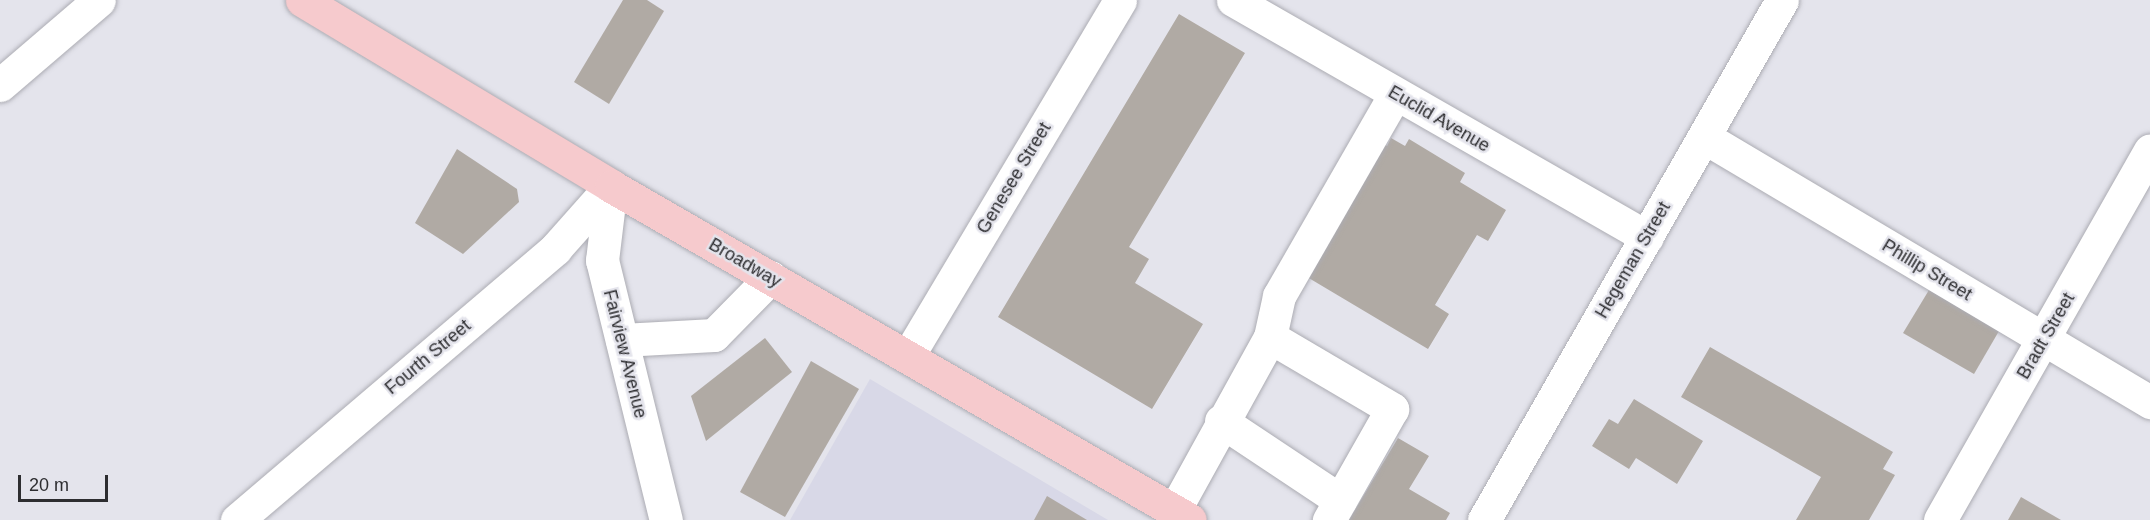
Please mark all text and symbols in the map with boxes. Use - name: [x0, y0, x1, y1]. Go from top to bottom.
- street label: Euclid Avenue: [1384, 81, 1494, 157]
- street label: Genesee Street: [972, 118, 1056, 238]
- street label: Hegeman Street: [1591, 198, 1675, 322]
- street label: Broadway: [705, 234, 785, 292]
- street label: Phillip Street: [1878, 235, 1976, 305]
- street label: Fairview Avenue: [598, 287, 652, 421]
- street label: Bradt Street: [2013, 289, 2079, 383]
- street label: Fourth Street: [381, 315, 475, 399]
- scale bar: [21, 463, 111, 501]
- text: 20 m: [29, 475, 69, 495]

